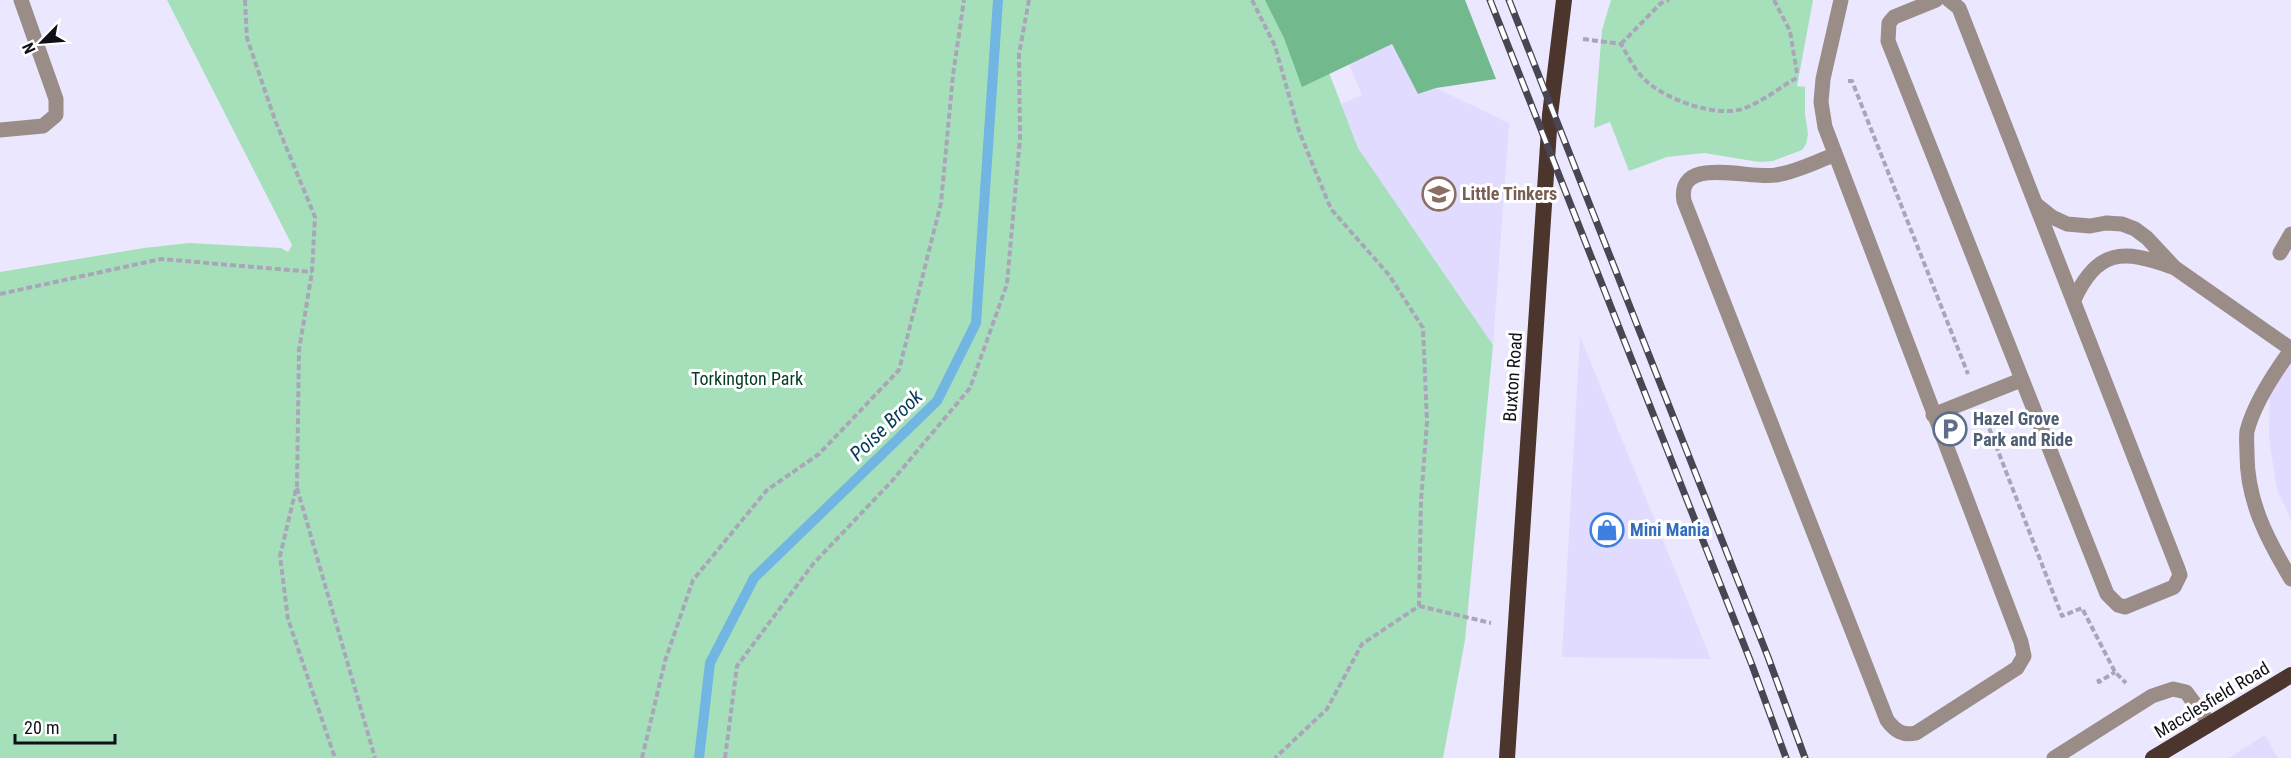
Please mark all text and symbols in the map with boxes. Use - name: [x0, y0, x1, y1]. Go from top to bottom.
- north arrow: [12, 12, 72, 72]
- text: N: [18, 40, 40, 57]
- school or university icon: Little Tinkers: [1421, 176, 1457, 212]
- place label: Little Tinkers: [1462, 183, 1557, 204]
- street label: Buxton Road: [1499, 332, 1526, 422]
- park label: Torkington Park: [691, 368, 803, 389]
- water label: Poise Brook: [845, 384, 928, 466]
- place label: Hazel Grove Park and Ride: [1973, 408, 2073, 450]
- parking icon: Hazel Grove Park and Ride: [1932, 411, 1968, 447]
- shop icon: Mini Mania: [1589, 512, 1625, 548]
- place label: Mini Mania: [1630, 519, 1710, 540]
- street label: Macclesfield Road: [2151, 657, 2273, 742]
- scale bar: [15, 707, 116, 745]
- text: 20 m: [24, 717, 59, 738]

